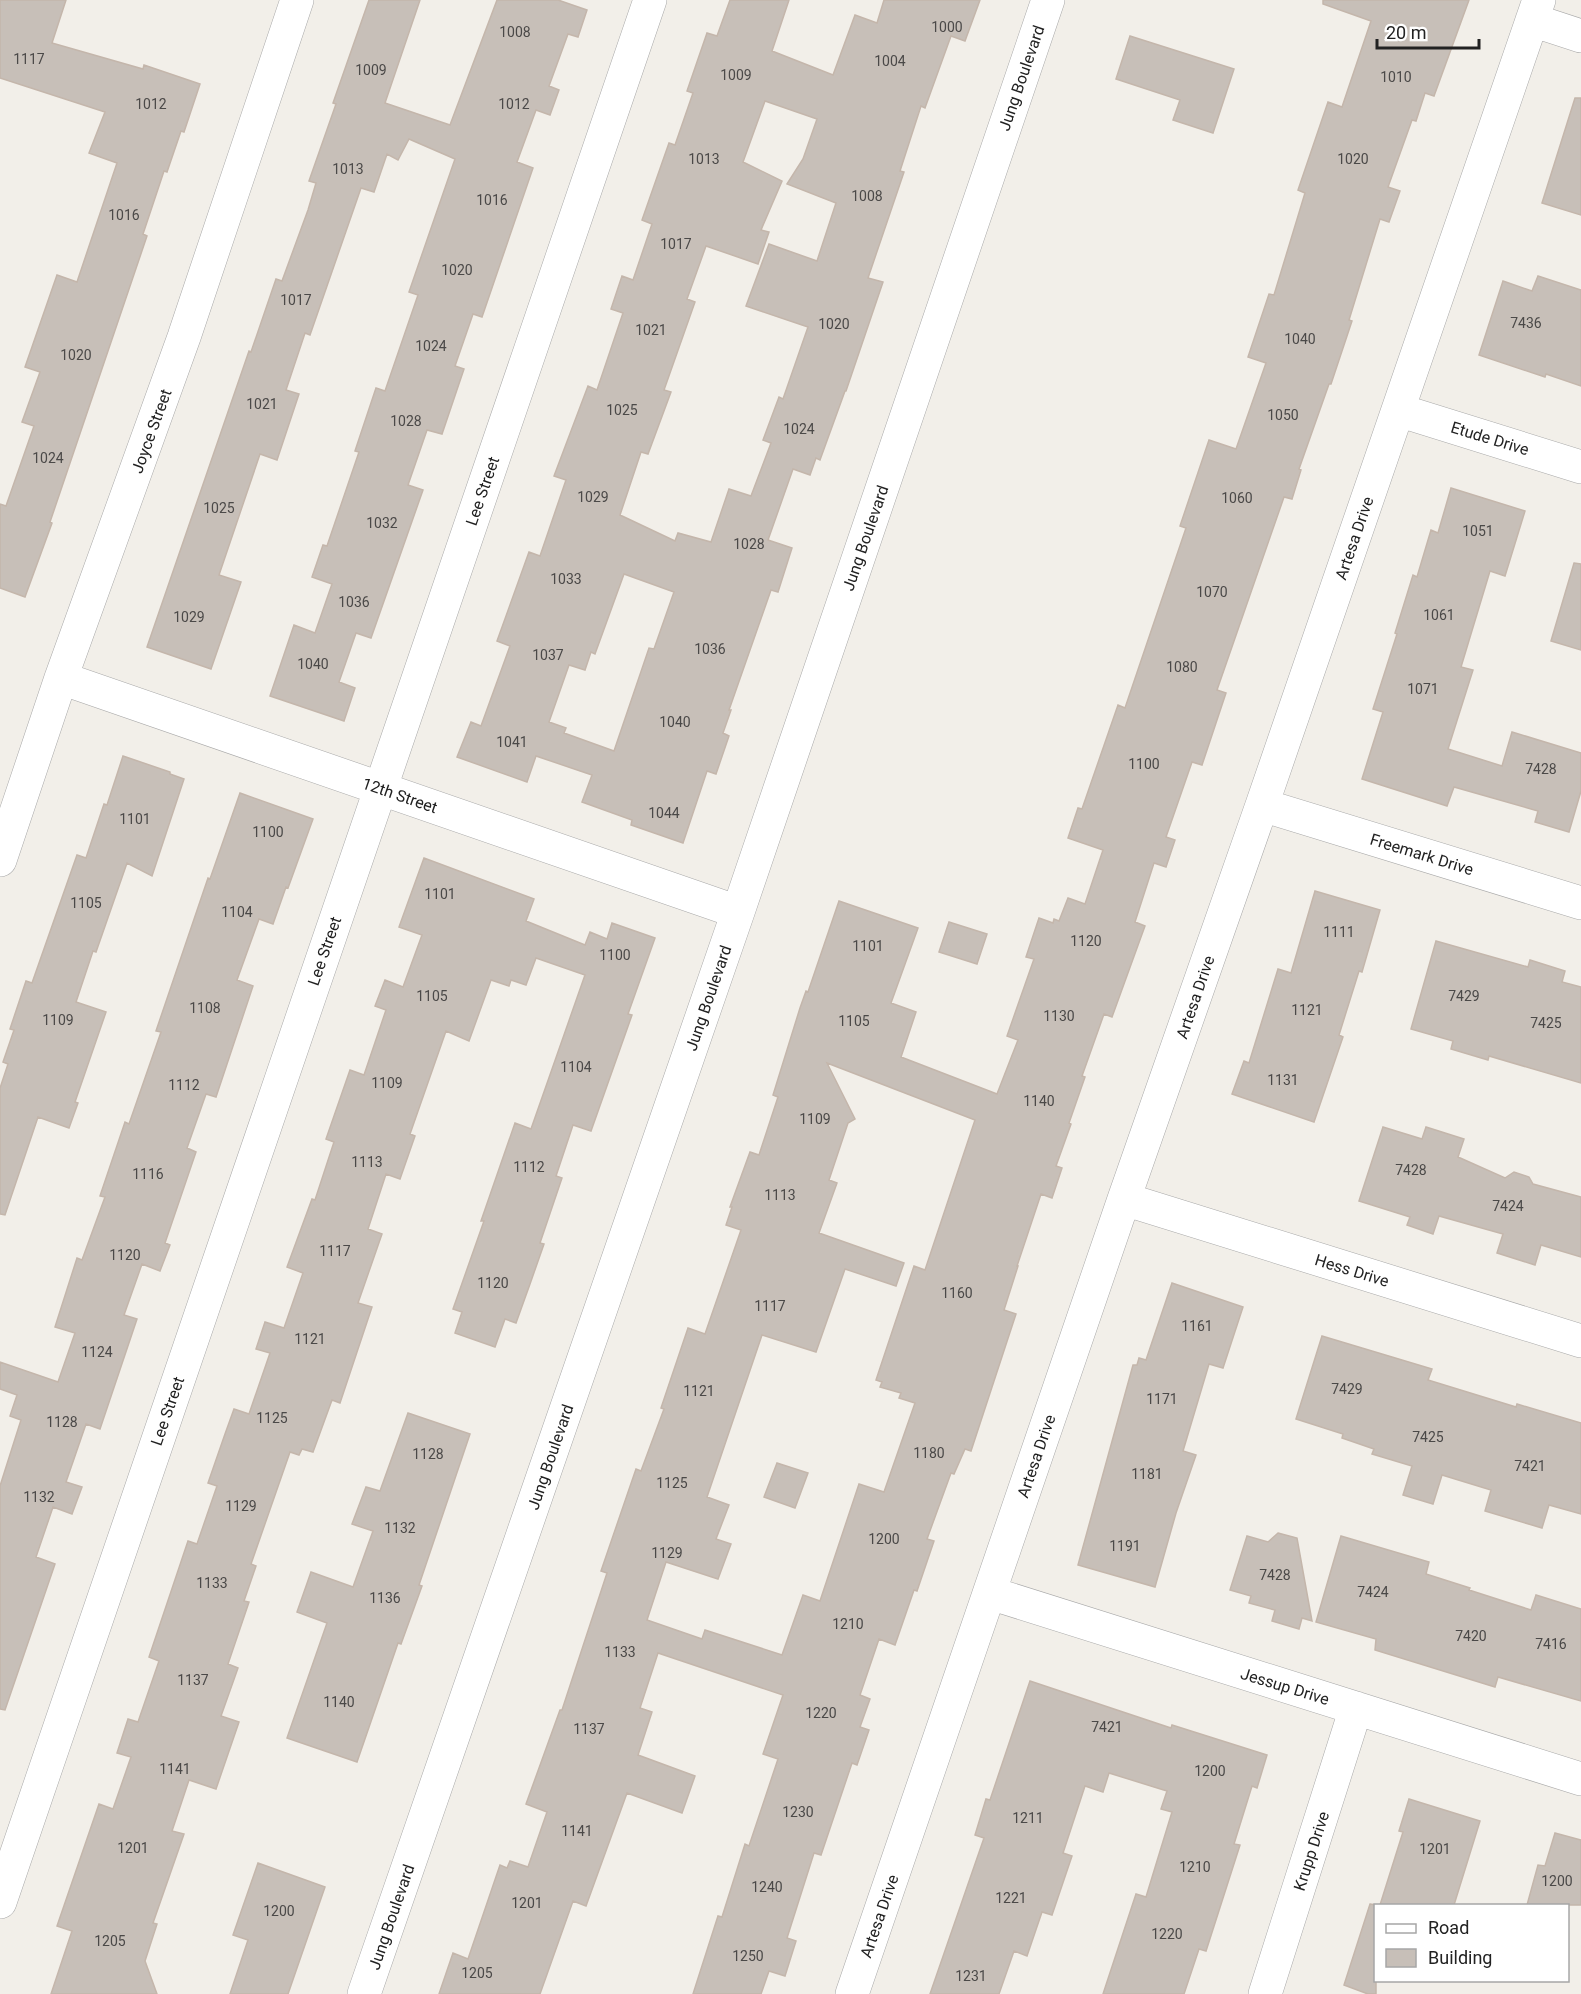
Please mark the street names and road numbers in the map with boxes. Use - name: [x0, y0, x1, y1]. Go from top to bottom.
- street label: Jung Boulevard: [995, 23, 1048, 133]
- street label: Joyce Street: [127, 386, 176, 476]
- street label: Etude Drive: [1449, 418, 1531, 459]
- street label: Lee Street: [462, 454, 503, 528]
- street label: Jung Boulevard: [839, 483, 892, 593]
- street label: Artesa Drive: [1331, 494, 1378, 582]
- street label: 12th Street: [360, 774, 440, 817]
- street label: Freemark Drive: [1368, 830, 1476, 879]
- street label: Lee Street: [304, 914, 345, 988]
- street label: Jung Boulevard: [682, 943, 735, 1053]
- street label: Artesa Drive: [1172, 953, 1219, 1041]
- street label: Hess Drive: [1313, 1250, 1391, 1291]
- street label: Lee Street: [147, 1374, 188, 1448]
- street label: Jung Boulevard: [524, 1402, 577, 1512]
- street label: Artesa Drive: [1013, 1412, 1060, 1500]
- street label: Jessup Drive: [1238, 1664, 1331, 1709]
- street label: Krupp Drive: [1290, 1809, 1333, 1893]
- street label: Jung Boulevard: [365, 1862, 418, 1972]
- street label: Artesa Drive: [856, 1872, 903, 1960]

